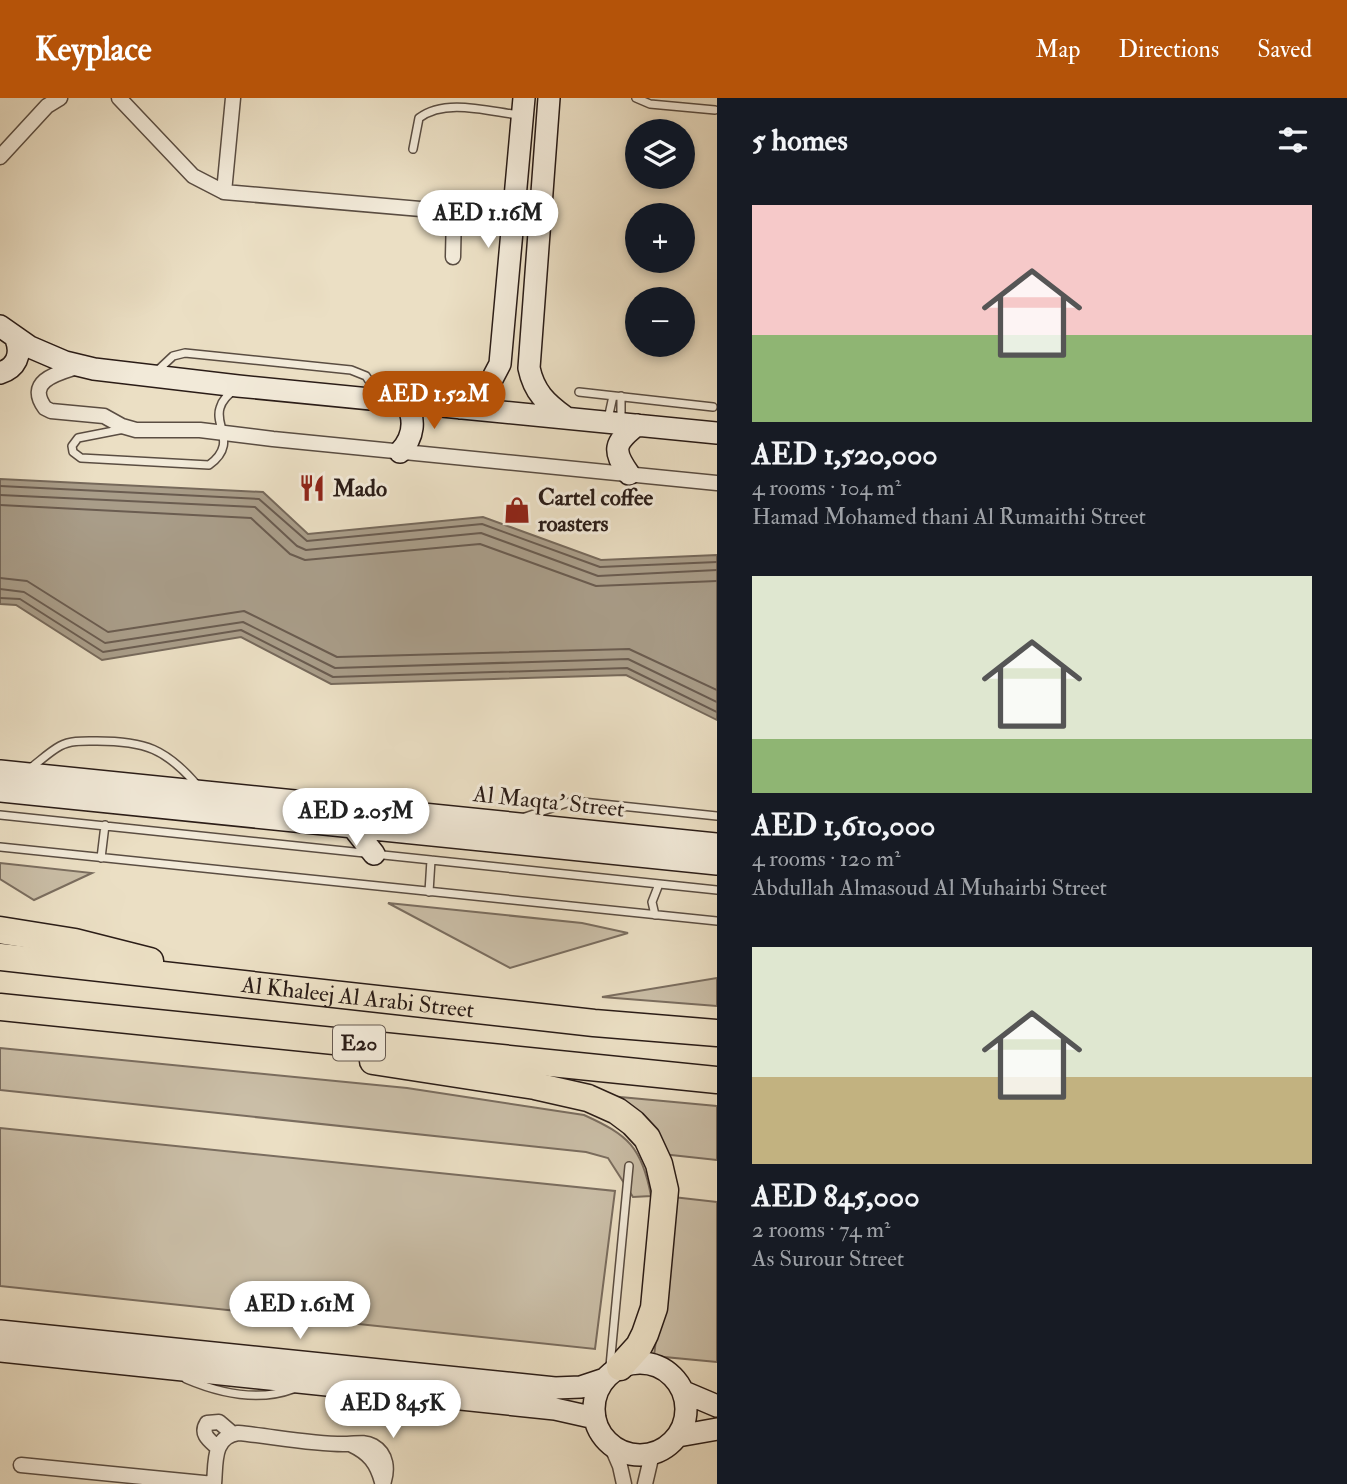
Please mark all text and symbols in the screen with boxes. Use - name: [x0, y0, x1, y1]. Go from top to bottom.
- text: Keyplace: [35, 29, 152, 70]
- text: Map: [1035, 34, 1080, 65]
- text: Directions: [1118, 34, 1219, 65]
- text: Saved: [1257, 34, 1312, 65]
- map controls: [625, 119, 695, 357]
- button: layers: [625, 119, 695, 189]
- icon: filters: [1274, 121, 1312, 159]
- text: 5 homes: [752, 122, 848, 159]
- pin: AED 1.16M: [408, 190, 568, 250]
- text: AED 1.16M: [433, 198, 543, 227]
- button: +: [625, 203, 695, 273]
- icon: home: [969, 250, 1095, 376]
- button: −: [625, 287, 695, 357]
- pin: AED 1.52M: [354, 372, 514, 431]
- text: AED 1.52M: [379, 379, 489, 408]
- text: AED 1,520,000: [752, 436, 938, 473]
- restaurant icon: Mado: [297, 473, 327, 503]
- text: 4 rooms · 104 m²: [752, 473, 901, 502]
- place label: Mado: [332, 474, 387, 503]
- place label: Cartel coffee roasters: [538, 483, 654, 538]
- shop icon: Cartel coffee roasters: [502, 495, 532, 525]
- text: Hamad Mohamed thani Al Rumaithi Street: [752, 502, 1146, 531]
- icon: home: [969, 621, 1095, 747]
- street label: Al Maqta' Street: [471, 779, 626, 824]
- pin: AED 2.05M: [276, 788, 436, 848]
- text: AED 2.05M: [298, 796, 414, 825]
- text: AED 1,610,000: [752, 807, 935, 844]
- text: 4 rooms · 120 m²: [752, 844, 901, 873]
- text: Abdullah Almasoud Al Muhairbi Street: [752, 873, 1107, 902]
- street label: Al Khaleej Al Arabi Street: [239, 970, 476, 1025]
- icon: home: [969, 992, 1095, 1118]
- road number: E20: [333, 1026, 385, 1060]
- text: AED 845,000: [752, 1178, 920, 1215]
- text: 2 rooms · 74 m²: [752, 1215, 891, 1244]
- text: As Surour Street: [752, 1244, 904, 1273]
- pin: AED 1.61M: [220, 1282, 380, 1341]
- text: AED 1.61M: [245, 1289, 355, 1318]
- pin: AED 845K: [321, 1380, 465, 1440]
- text: AED 845K: [341, 1388, 445, 1417]

